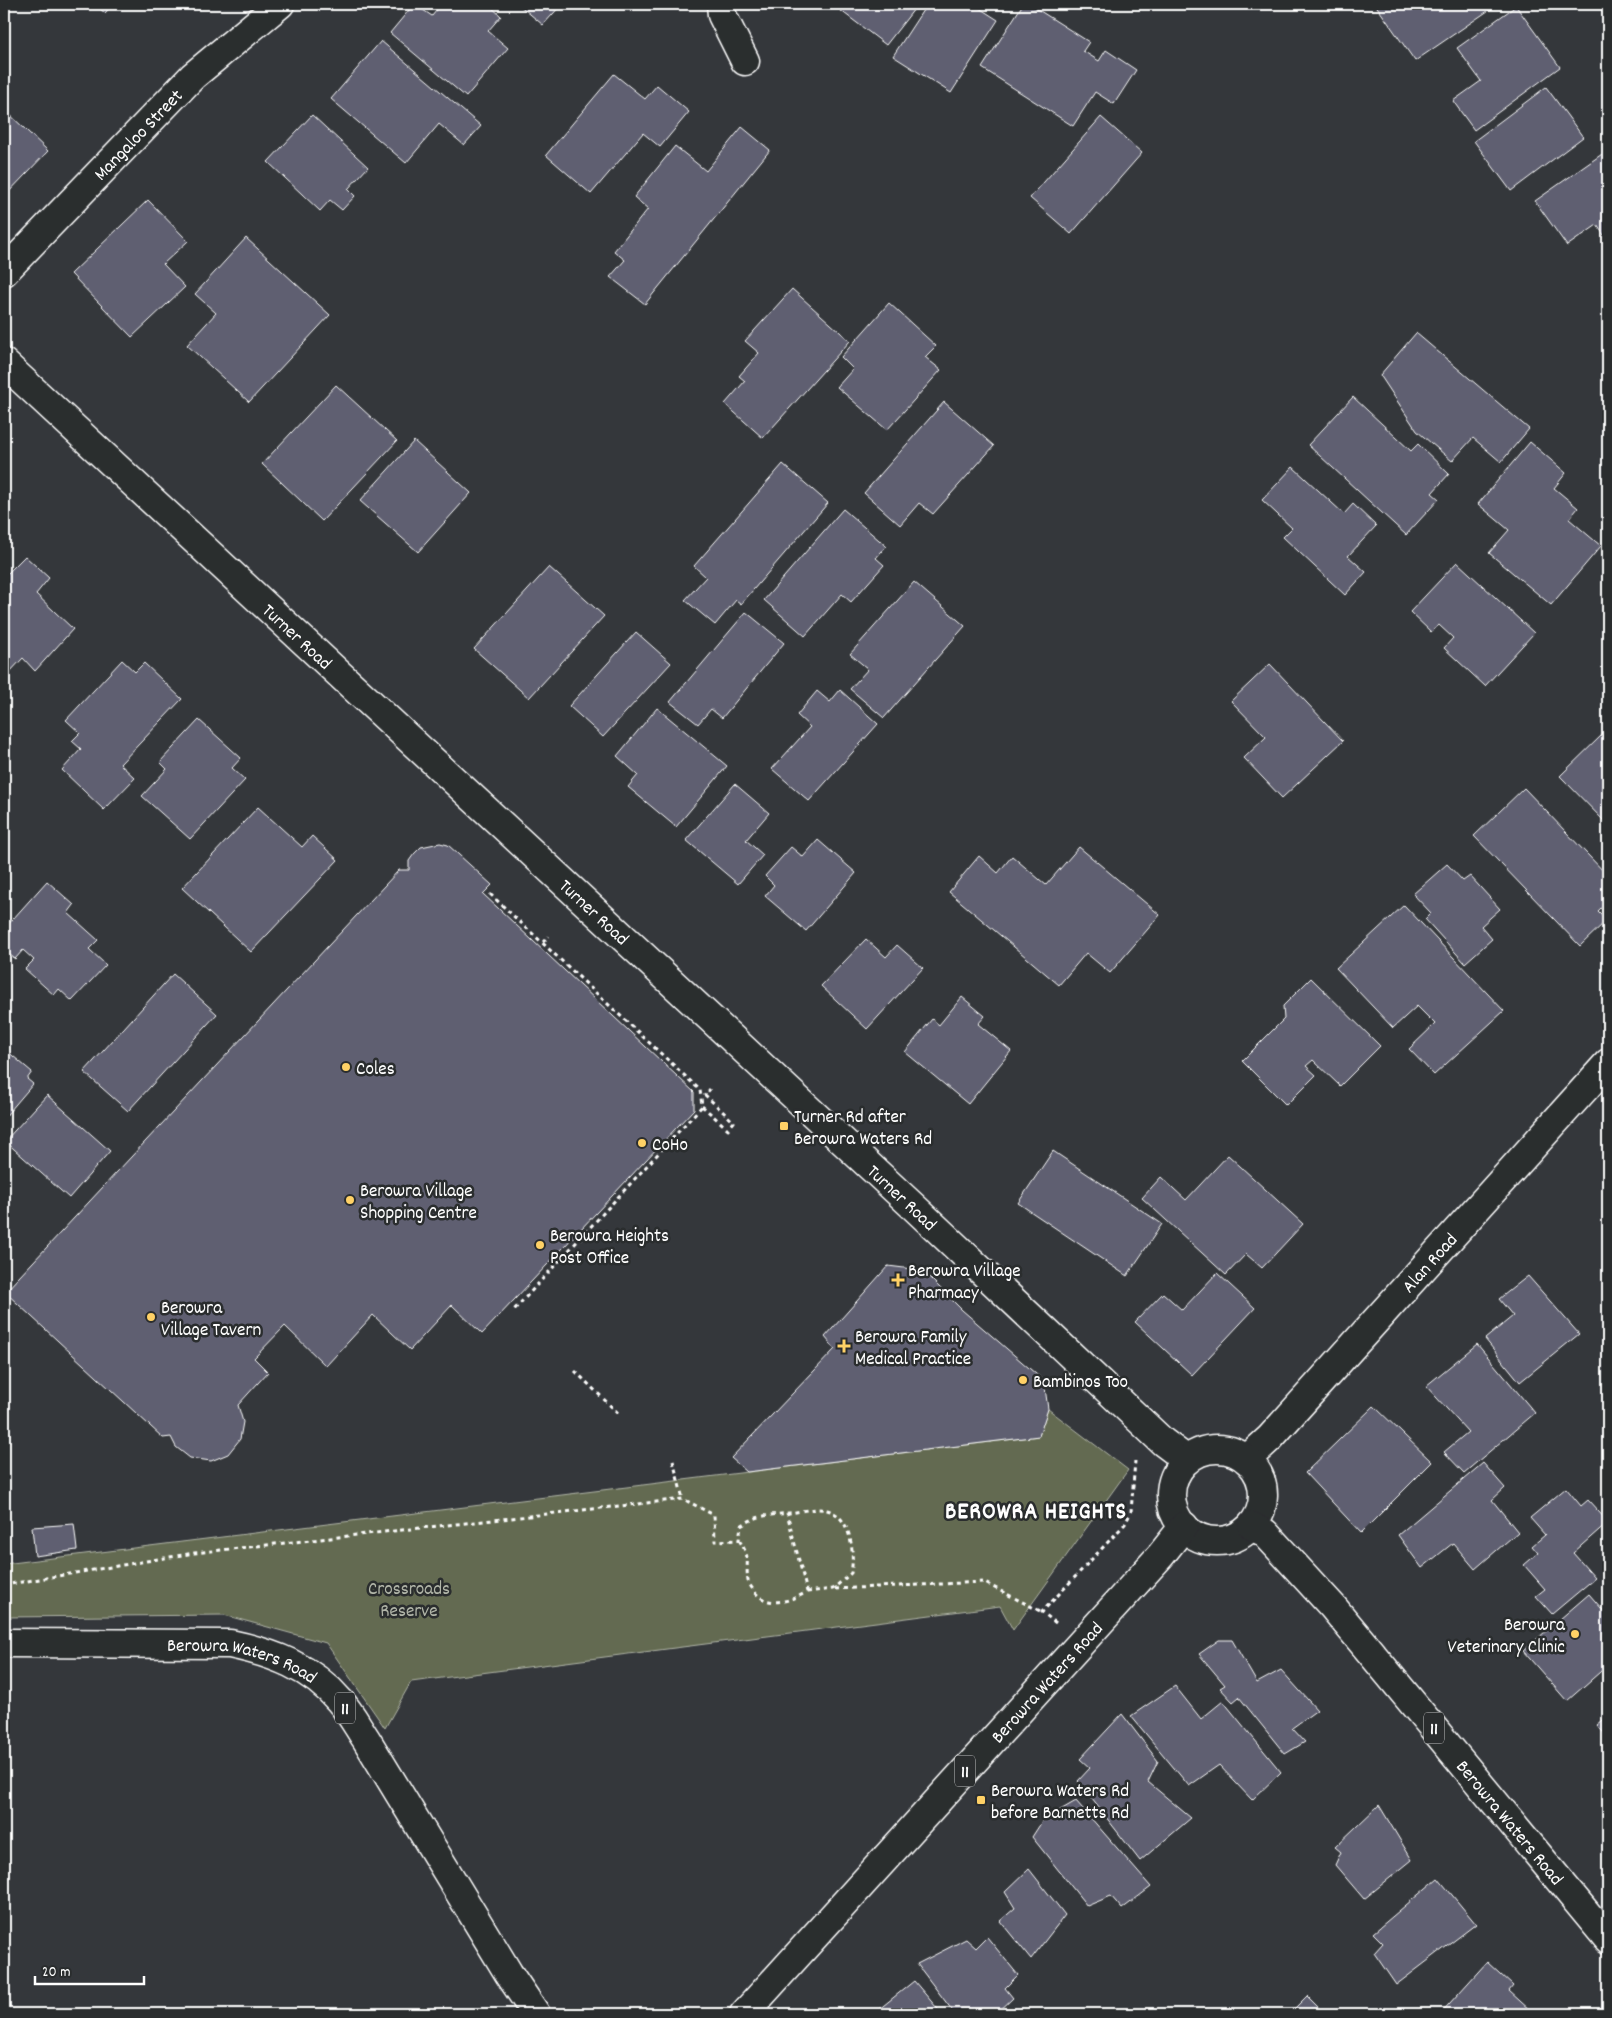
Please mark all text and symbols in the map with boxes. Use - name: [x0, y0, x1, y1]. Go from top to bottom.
- street label: Mangaloo Street: [89, 84, 191, 188]
- street label: Turner Road: [255, 599, 337, 678]
- street label: Turner Road: [551, 874, 634, 953]
- place label: Coles: [356, 1057, 395, 1084]
- marker: Coles: [340, 1061, 352, 1073]
- place label: Turner Rd after Berowra Waters Rd: [794, 1105, 932, 1154]
- marker: Turner Rd after Berowra Waters Rd: [778, 1120, 790, 1132]
- place label: CoHo: [652, 1133, 688, 1160]
- marker: CoHo: [636, 1137, 648, 1149]
- street label: Turner Road: [859, 1160, 941, 1239]
- place label: Berowra Village Shopping Centre: [360, 1179, 477, 1228]
- marker: Berowra Village Shopping Centre: [344, 1194, 356, 1206]
- place label: Berowra Heights Post Office: [550, 1224, 669, 1273]
- street label: Alan Road: [1397, 1228, 1465, 1300]
- marker: Berowra Heights Post Office: [534, 1239, 546, 1251]
- place label: Berowra Village Pharmacy: [908, 1259, 1021, 1308]
- marker: Berowra Village Pharmacy: [892, 1274, 904, 1286]
- place label: Berowra Village Tavern: [161, 1296, 261, 1345]
- marker: Berowra Village Tavern: [145, 1311, 157, 1323]
- place label: Berowra Family Medical Practice: [855, 1325, 971, 1374]
- marker: Berowra Family Medical Practice: [837, 1339, 851, 1353]
- place label: Bambinos Too: [1033, 1370, 1128, 1397]
- marker: Bambinos Too: [1017, 1374, 1029, 1386]
- district label: BEROWRA HEIGHTS: [945, 1496, 1127, 1530]
- park label: Crossroads Reserve: [368, 1577, 450, 1626]
- place label: Berowra Veterinary Clinic: [1448, 1613, 1566, 1662]
- street label: Berowra Waters Road: [986, 1617, 1111, 1751]
- marker: Berowra Veterinary Clinic: [1569, 1628, 1581, 1640]
- street label: Berowra Waters Road: [167, 1634, 321, 1692]
- road number: 11: [335, 1692, 355, 1724]
- road number: 11: [1424, 1712, 1444, 1744]
- road number: 11: [955, 1755, 975, 1786]
- street label: Berowra Waters Road: [1448, 1755, 1568, 1892]
- place label: Berowra Waters Rd before Barnetts Rd: [991, 1779, 1129, 1828]
- marker: Berowra Waters Rd before Barnetts Rd: [975, 1794, 987, 1806]
- scale bar: [35, 1953, 144, 1985]
- text: 20 m: [42, 1962, 70, 1984]

